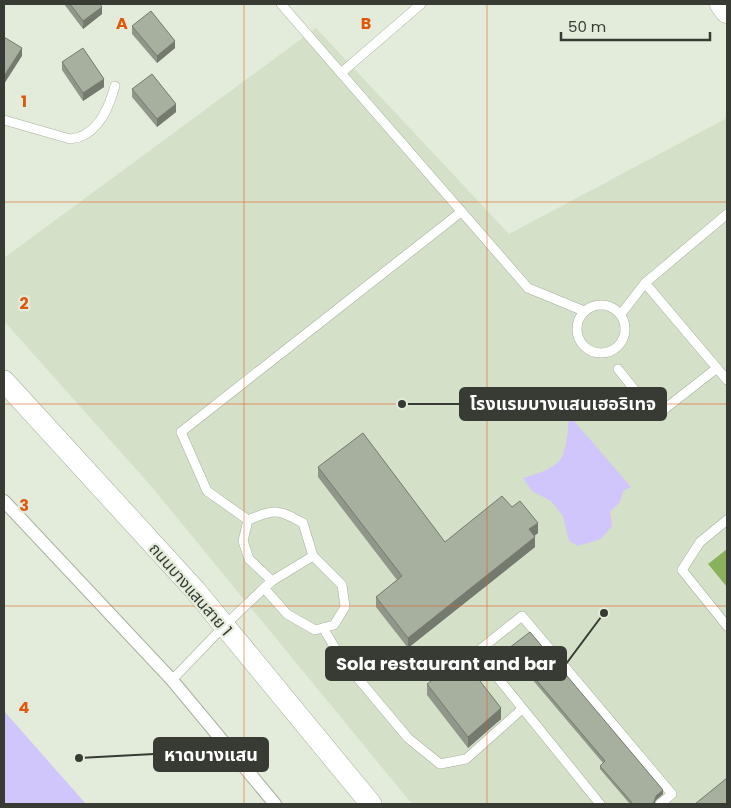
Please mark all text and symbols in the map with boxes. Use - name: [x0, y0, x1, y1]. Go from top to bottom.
- scale bar: [561, 10, 710, 42]
- text: A: [116, 12, 128, 35]
- text: B: [361, 12, 371, 35]
- text: 50 m: [568, 16, 606, 37]
- text: 1: [21, 90, 27, 113]
- text: 2: [19, 292, 29, 315]
- callout: โรงแรมบางแสนเฮอริเทจ: [460, 388, 666, 420]
- text: โรงแรมบางแสนเฮอริเทจ: [470, 391, 656, 416]
- text: 3: [19, 494, 29, 517]
- street label: ถนนบางแสนสาย 1: [144, 538, 237, 641]
- callout: Sola restaurant and bar: [326, 647, 566, 680]
- text: Sola restaurant and bar: [336, 651, 556, 676]
- text: 4: [19, 696, 30, 719]
- callout: หาดบางแสน: [154, 738, 268, 771]
- text: หาดบางแสน: [164, 742, 258, 767]

